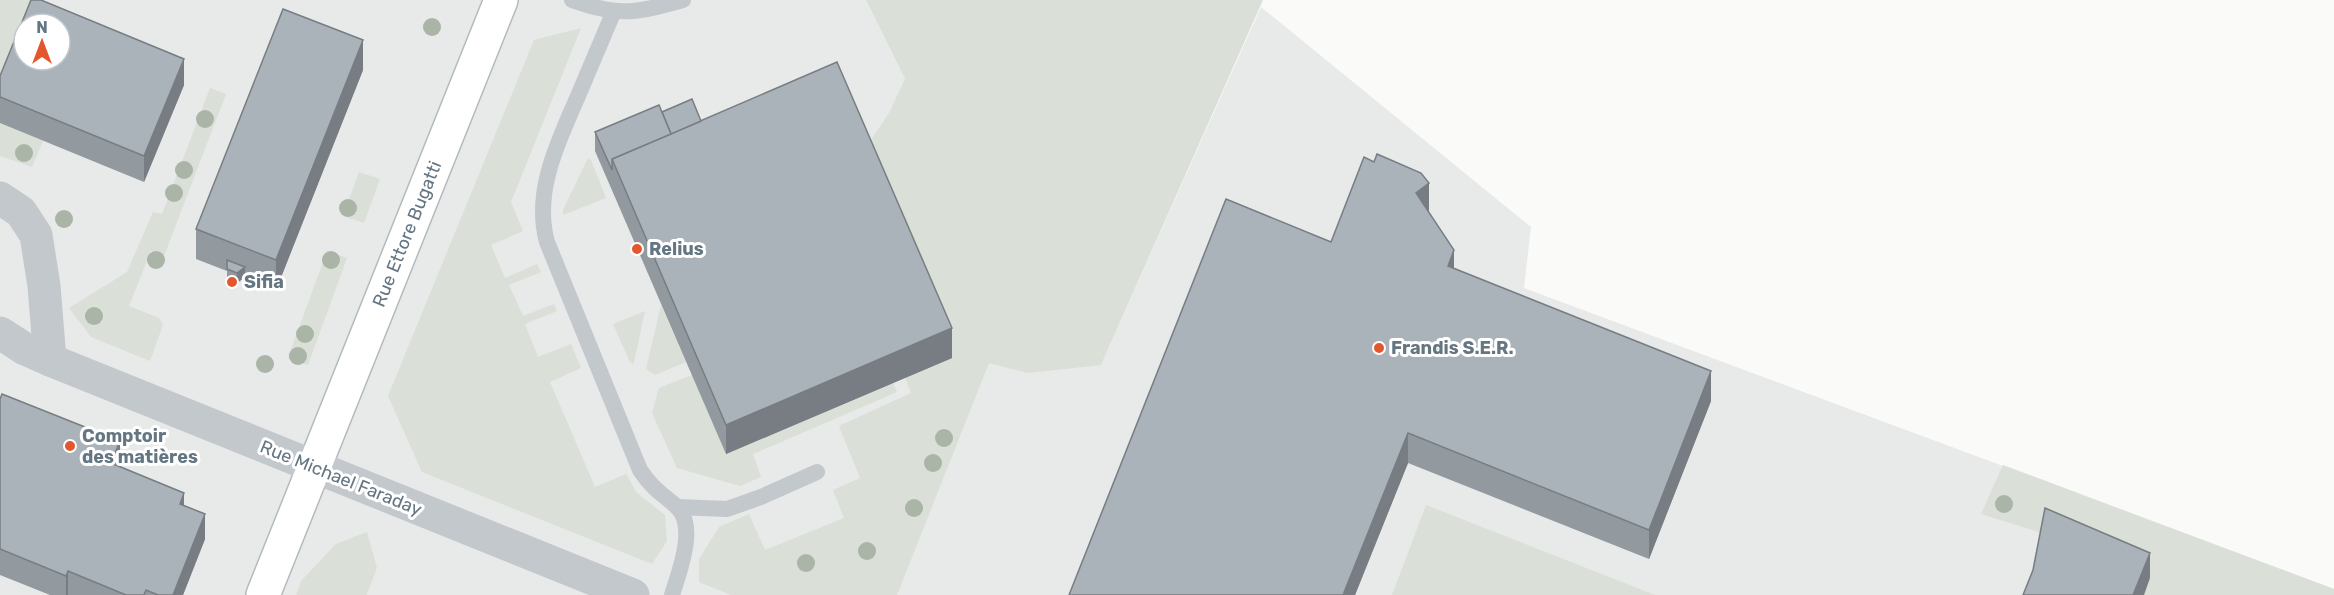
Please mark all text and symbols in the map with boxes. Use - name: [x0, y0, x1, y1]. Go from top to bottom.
- north arrow: [12, 12, 72, 72]
- text: N: [36, 18, 48, 37]
- street label: Rue Ettore Bugatti: [368, 158, 446, 310]
- place label: Relius: [649, 238, 704, 260]
- marker: Relius: [630, 242, 644, 256]
- place label: Sifia: [244, 271, 284, 293]
- marker: Sifia: [225, 275, 239, 289]
- place label: Frandis S.E.R.: [1391, 337, 1514, 359]
- marker: Frandis S.E.R.: [1372, 341, 1386, 355]
- place label: Comptoir des matières: [82, 425, 198, 468]
- street label: Rue Michael Faraday: [257, 436, 425, 521]
- marker: Comptoir des matières: [63, 439, 77, 453]

